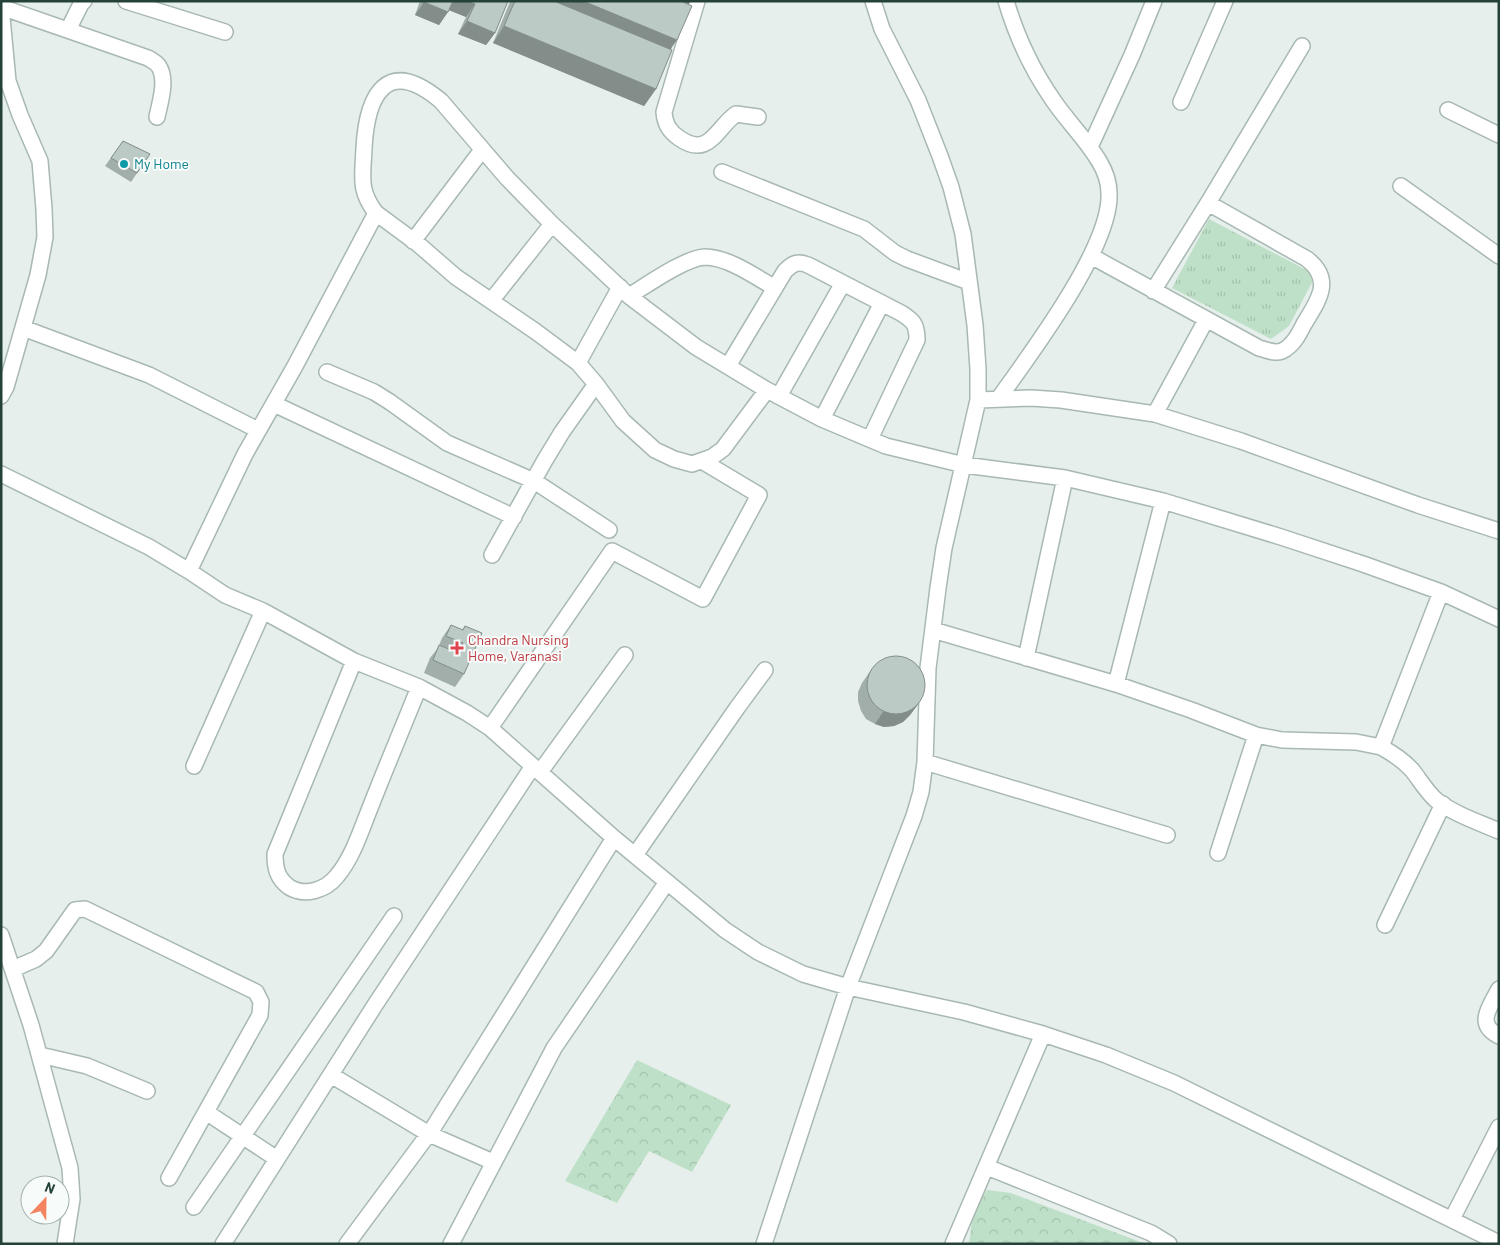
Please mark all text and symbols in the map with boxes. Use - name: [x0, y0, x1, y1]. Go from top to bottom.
- place label: My Home: [134, 155, 189, 172]
- marker: My Home: [118, 158, 130, 170]
- place label: Chandra Nursing Home, Varanasi: [468, 631, 569, 664]
- marker: Chandra Nursing Home, Varanasi: [450, 641, 464, 655]
- north arrow: [20, 1175, 70, 1225]
- text: N: [43, 1178, 58, 1197]

